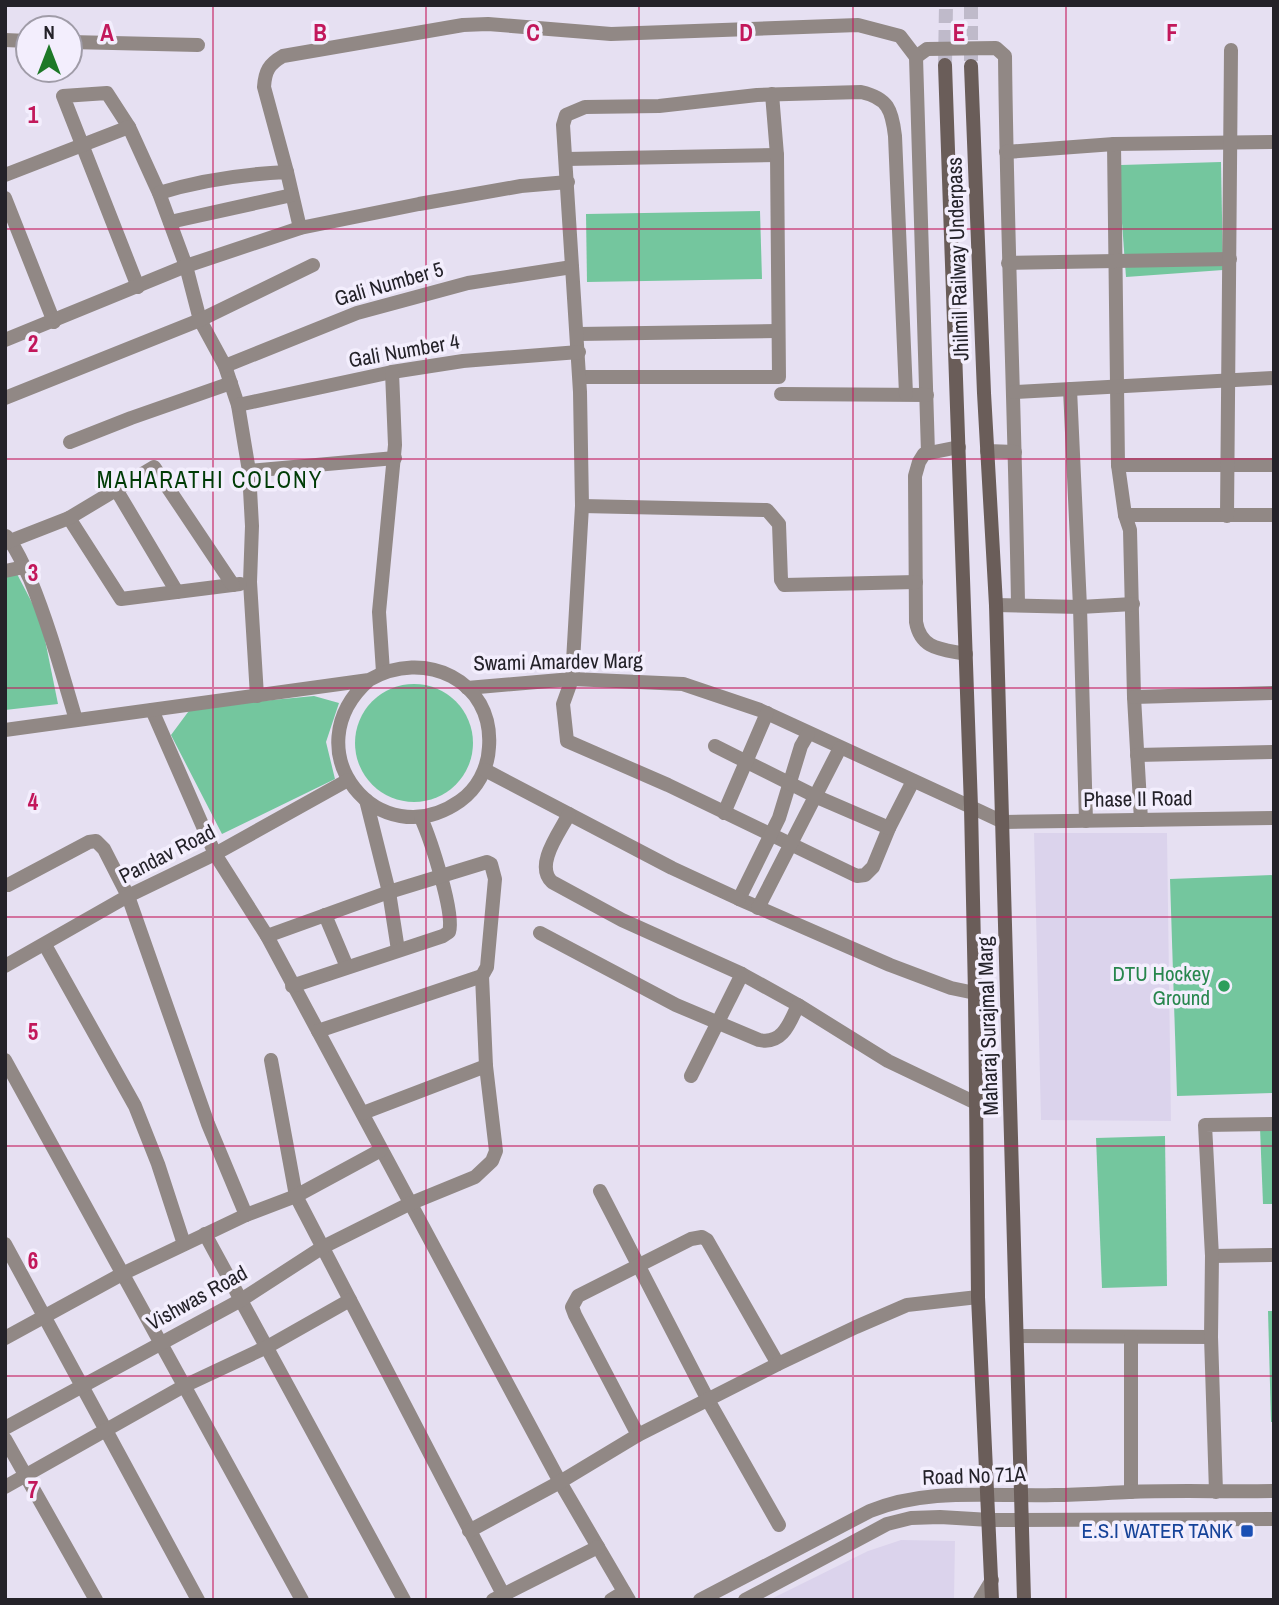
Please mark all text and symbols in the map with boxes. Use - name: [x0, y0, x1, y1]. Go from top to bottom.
- north arrow: [14, 14, 84, 84]
- text: A: [100, 17, 114, 48]
- text: B: [313, 17, 327, 48]
- text: C: [526, 17, 540, 48]
- text: D: [739, 17, 753, 48]
- text: E: [953, 17, 965, 48]
- text: F: [1166, 17, 1178, 48]
- text: N: [43, 19, 55, 45]
- text: 1: [28, 99, 39, 130]
- street label: Jhilmil Railway Underpass: [939, 157, 976, 361]
- street label: Gali Number 5: [331, 254, 447, 313]
- street label: Gali Number 4: [346, 326, 462, 375]
- text: 2: [28, 328, 38, 359]
- district label: MAHARATHI COLONY: [97, 464, 323, 495]
- text: 3: [28, 557, 38, 588]
- street label: Swami Amardev Marg: [473, 646, 643, 677]
- street label: Phase II Road: [1083, 783, 1193, 814]
- text: 4: [28, 786, 39, 817]
- street label: Pandav Road: [114, 817, 220, 890]
- street label: Maharaj Surajmal Marg: [970, 936, 1005, 1116]
- place label: DTU Hockey Ground: [1112, 959, 1210, 1012]
- marker: DTU Hockey Ground: [1216, 978, 1232, 994]
- text: 5: [28, 1016, 38, 1047]
- text: 6: [28, 1245, 38, 1276]
- street label: Vishwas Road: [141, 1258, 252, 1337]
- street label: Road No 71A: [922, 1459, 1027, 1492]
- text: 7: [28, 1474, 38, 1505]
- place label: E.S.I WATER TANK: [1081, 1516, 1234, 1545]
- marker: E.S.I WATER TANK: [1239, 1523, 1255, 1539]

